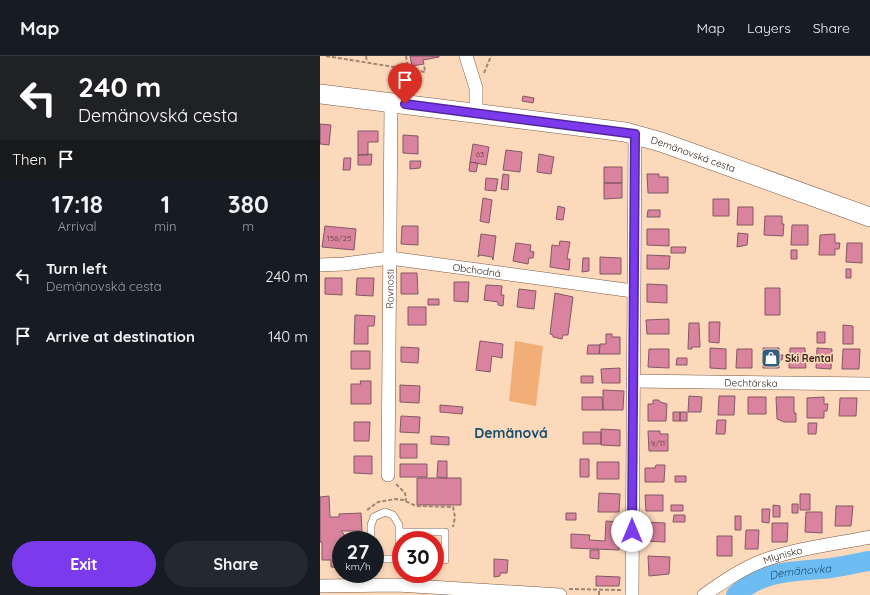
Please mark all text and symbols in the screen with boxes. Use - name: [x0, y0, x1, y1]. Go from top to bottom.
- text: Map: [20, 16, 59, 40]
- text: Map: [696, 19, 725, 37]
- text: Layers: [747, 19, 791, 37]
- text: Share: [813, 19, 850, 37]
- pin: [388, 63, 422, 104]
- text: 240 m: [78, 69, 161, 104]
- icon: arrive: [394, 69, 416, 91]
- icon: left: [12, 72, 64, 124]
- text: Demänovská cesta: [78, 104, 238, 127]
- street label: Demänovská cesta: [649, 133, 737, 175]
- icon: arrive: [55, 148, 77, 170]
- house number: 63: [476, 149, 484, 159]
- text: Then: [12, 150, 47, 169]
- text: 17:18: [51, 189, 103, 219]
- text: 1: [161, 189, 170, 219]
- text: 380: [228, 189, 269, 219]
- text: Arrival: [58, 218, 97, 234]
- text: min: [154, 218, 176, 234]
- text: m: [242, 218, 254, 234]
- house number: 158/25: [327, 233, 351, 243]
- text: Turn left: [46, 259, 108, 278]
- street label: Obchodná: [452, 260, 502, 279]
- icon: left: [12, 265, 34, 287]
- text: 240 m: [265, 267, 308, 286]
- street label: Rovnosti: [383, 269, 396, 309]
- text: Demänovská cesta: [46, 278, 162, 294]
- icon: arrive: [12, 325, 34, 347]
- text: Arrive at destination: [46, 327, 195, 346]
- text: 140 m: [268, 327, 308, 346]
- shop icon: Ski Rental: [760, 347, 782, 369]
- place label: Ski Rental: [785, 352, 834, 365]
- street label: Dechtárska: [724, 376, 778, 389]
- district label: Demänová: [474, 424, 548, 442]
- house number: 9/11: [651, 438, 665, 448]
- position arrow: [611, 510, 653, 552]
- speed limit sign: 30: [392, 531, 444, 583]
- text: 27: [347, 539, 369, 564]
- button: Exit: [12, 541, 156, 587]
- button: Share: [164, 541, 308, 587]
- street label: Mlynisko: [761, 543, 803, 567]
- text: km/h: [345, 560, 371, 573]
- water label: Demänovka: [768, 561, 833, 583]

